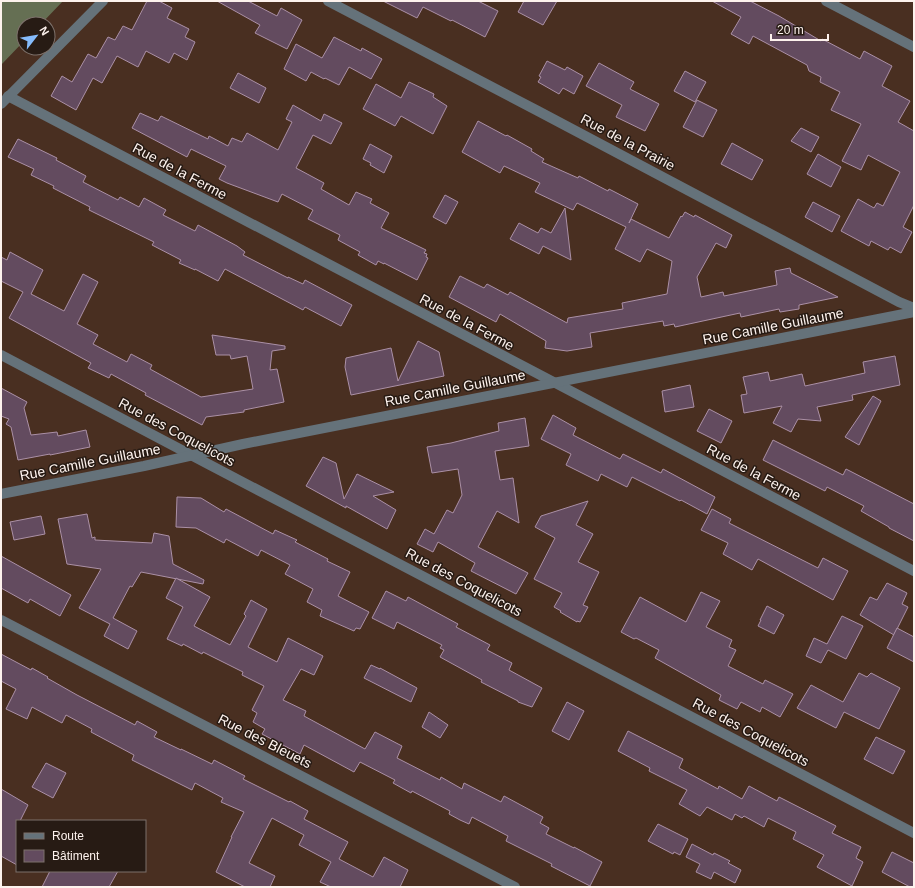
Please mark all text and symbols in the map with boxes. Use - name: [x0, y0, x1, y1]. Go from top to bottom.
- north arrow: [16, 16, 56, 56]
- scale bar: [771, 16, 828, 42]
- text: 20 m: [777, 23, 804, 37]
- text: N: [37, 24, 52, 37]
- street label: Rue de la Prairie: [578, 110, 678, 174]
- street label: Rue de la Ferme: [130, 139, 230, 203]
- street label: Rue de la Ferme: [417, 290, 517, 354]
- street label: Rue Camille Guillaume: [701, 304, 845, 348]
- street label: Rue Camille Guillaume: [383, 366, 527, 410]
- street label: Rue des Coquelicots: [116, 395, 238, 469]
- street label: Rue Camille Guillaume: [18, 440, 162, 484]
- street label: Rue de la Ferme: [704, 440, 804, 504]
- street label: Rue des Coquelicots: [403, 545, 525, 619]
- street label: Rue des Coquelicots: [690, 695, 812, 769]
- street label: Rue des Bleuets: [216, 711, 314, 771]
- legend: [16, 820, 146, 872]
- text: Route: [52, 829, 84, 843]
- text: Bâtiment: [52, 849, 100, 863]

